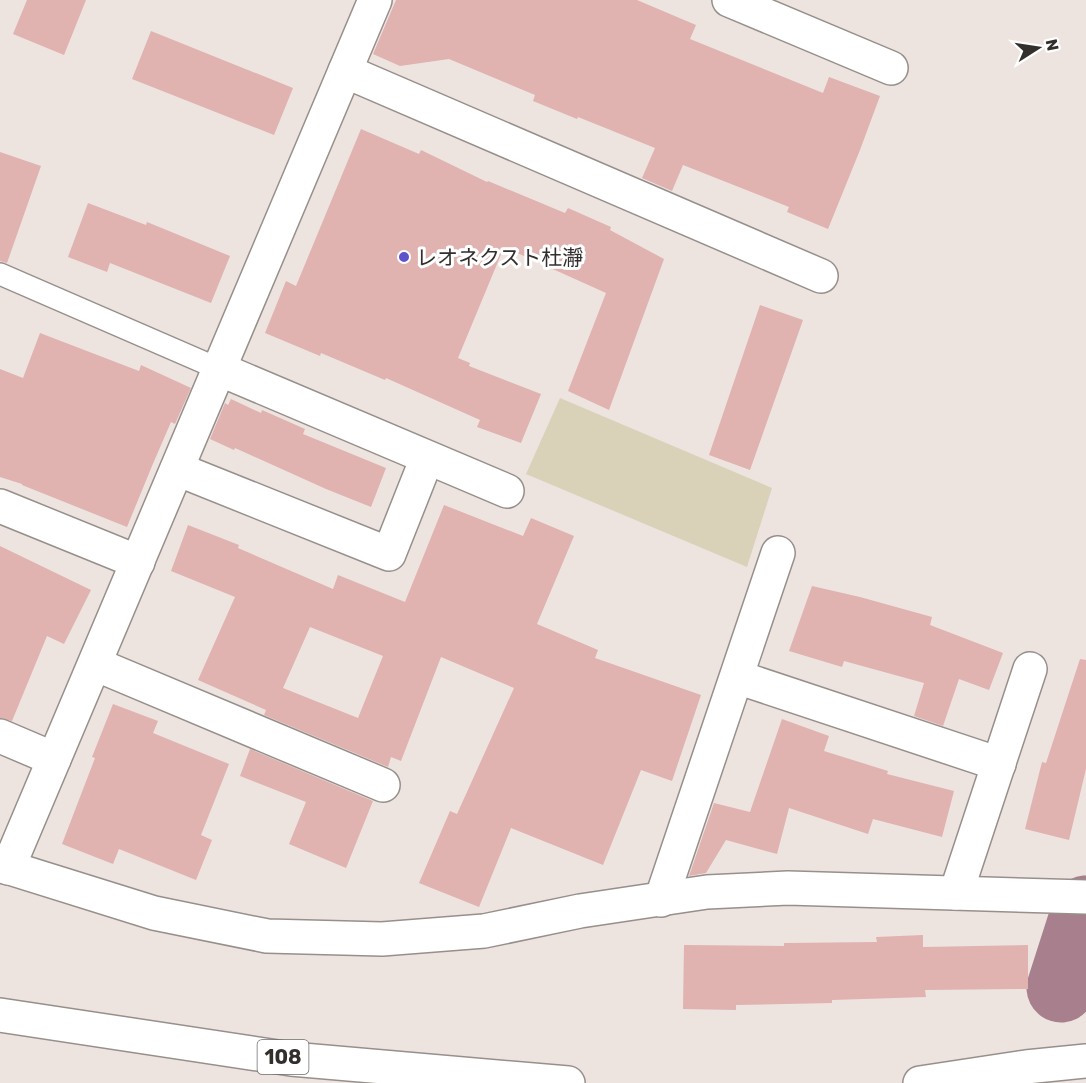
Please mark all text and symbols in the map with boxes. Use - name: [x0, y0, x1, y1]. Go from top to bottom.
- north arrow: [1008, 18, 1068, 78]
- text: N: [1042, 37, 1063, 53]
- place label: レオネクスト杜瀞: [416, 245, 583, 270]
- marker: レオネクスト杜瀞: [397, 250, 411, 264]
- road number: 108: [258, 1040, 308, 1074]

